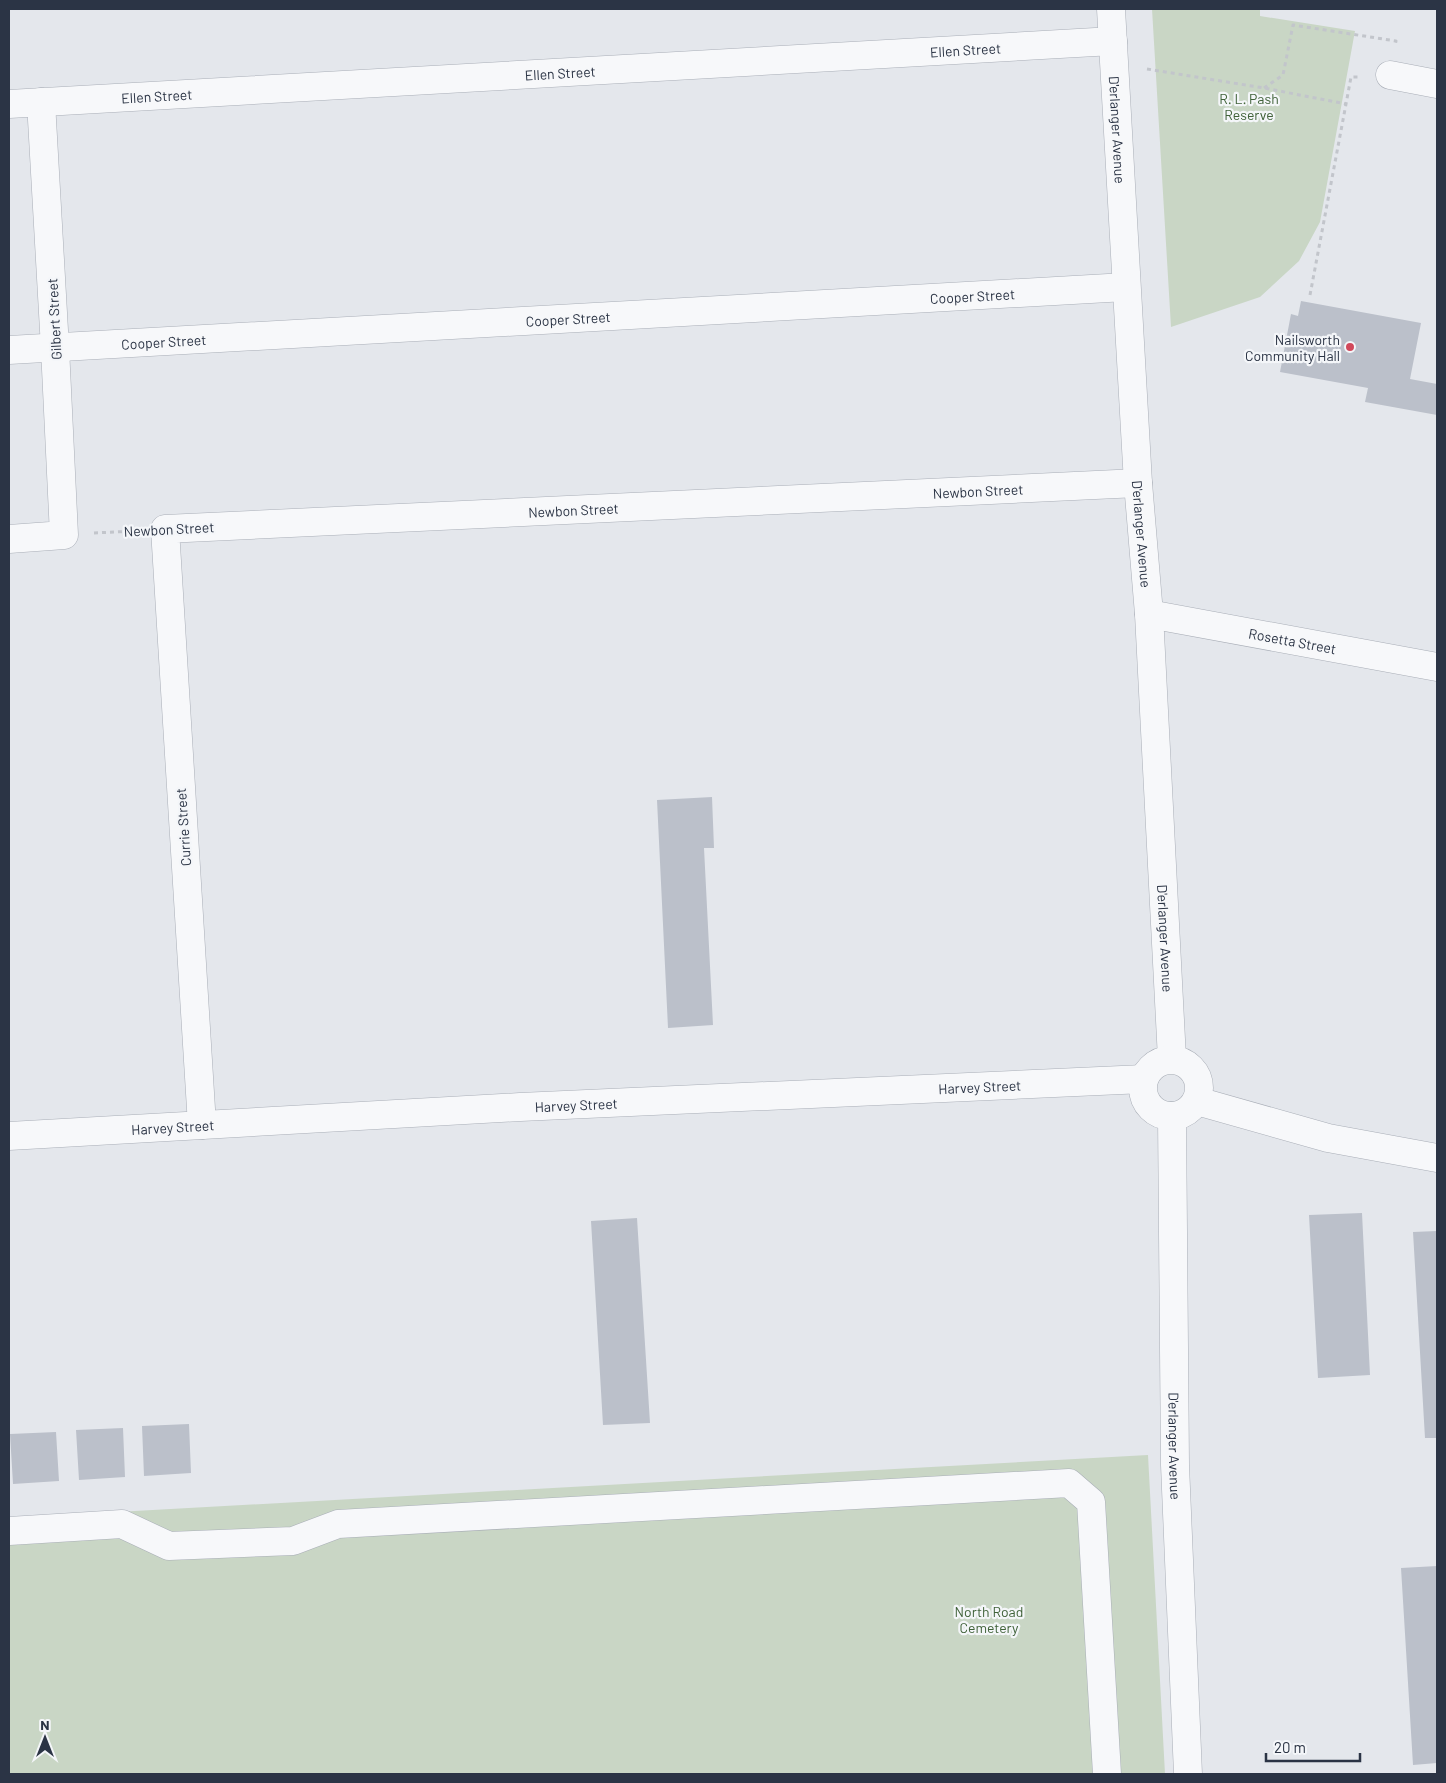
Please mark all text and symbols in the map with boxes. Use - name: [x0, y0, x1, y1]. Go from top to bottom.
- street label: Ellen Street: [929, 39, 1001, 60]
- street label: Ellen Street: [524, 62, 596, 83]
- street label: D'erlanger Avenue: [1106, 76, 1129, 184]
- street label: Ellen Street: [121, 85, 193, 106]
- park label: R. L. Pash Reserve: [1219, 90, 1279, 123]
- street label: Gilbert Street: [43, 278, 65, 360]
- street label: Cooper Street: [930, 285, 1015, 307]
- street label: Cooper Street: [525, 308, 611, 329]
- street label: Cooper Street: [121, 330, 207, 352]
- place label: Nailsworth Community Hall: [1245, 331, 1340, 364]
- marker: Nailsworth Community Hall: [1344, 341, 1356, 353]
- street label: Newbon Street: [932, 480, 1024, 501]
- street label: D'erlanger Avenue: [1129, 480, 1155, 588]
- street label: Newbon Street: [528, 499, 619, 520]
- street label: Newbon Street: [123, 518, 215, 540]
- street label: Rosetta Street: [1247, 624, 1338, 657]
- street label: Currie Street: [172, 787, 194, 867]
- street label: D'erlanger Avenue: [1154, 884, 1177, 993]
- street label: Harvey Street: [938, 1076, 1022, 1097]
- street label: Harvey Street: [534, 1094, 618, 1115]
- street label: Harvey Street: [131, 1116, 215, 1138]
- street label: D'erlanger Avenue: [1166, 1392, 1185, 1500]
- park label: North Road Cemetery: [955, 1603, 1023, 1636]
- north arrow: [20, 1713, 70, 1763]
- text: N: [40, 1716, 50, 1733]
- scale bar: [1266, 1730, 1360, 1762]
- text: 20 m: [1274, 1738, 1306, 1756]

